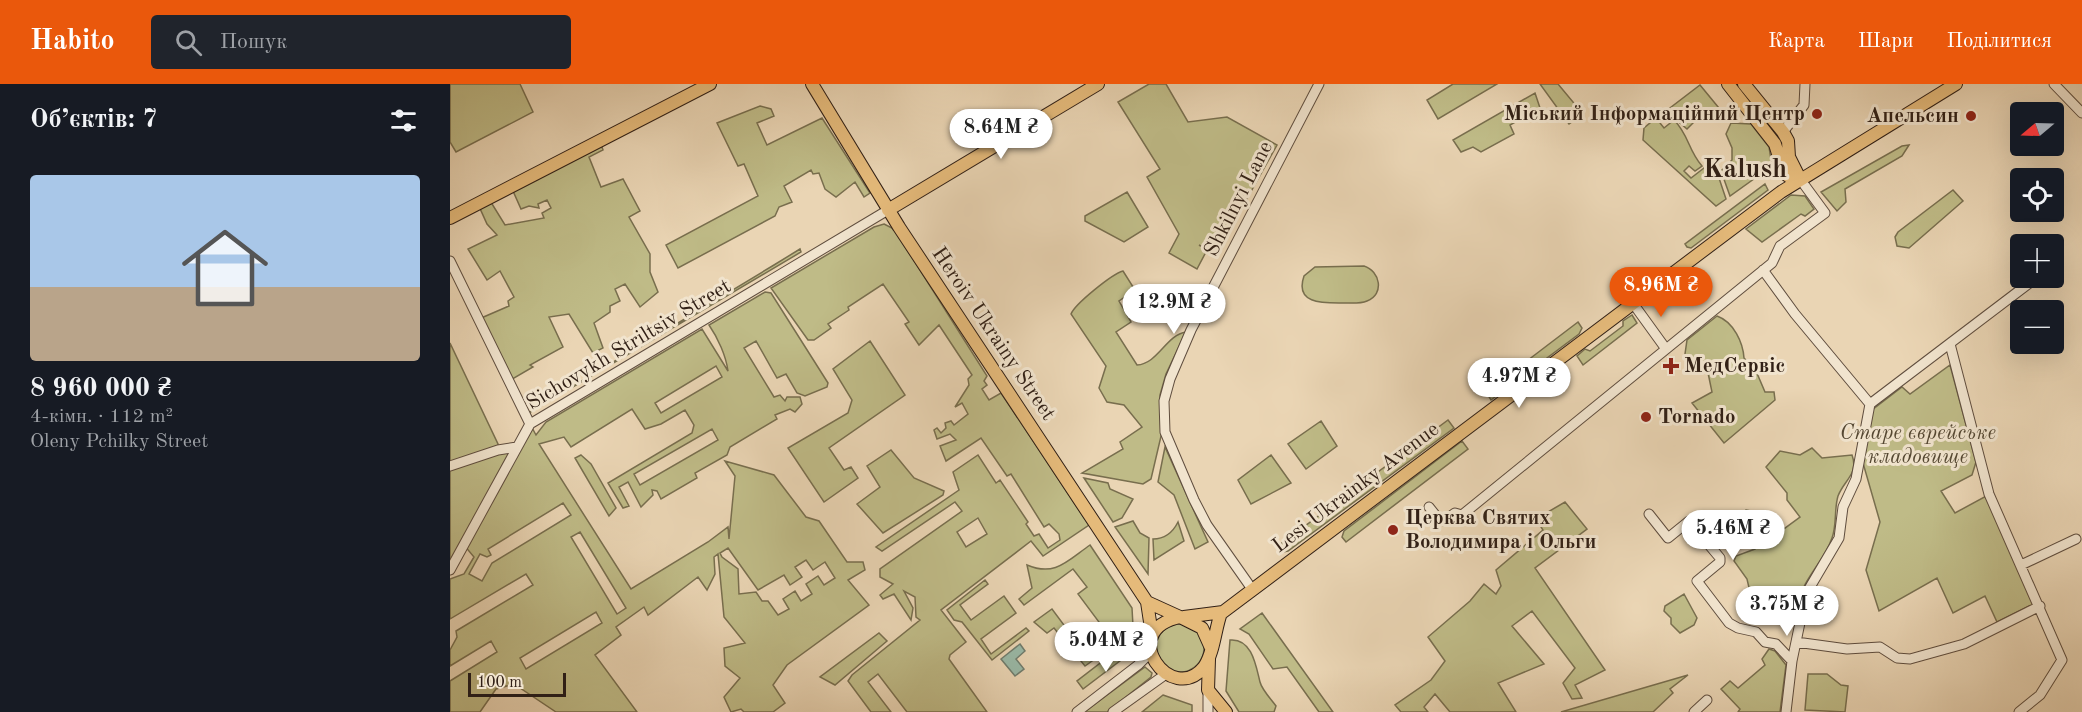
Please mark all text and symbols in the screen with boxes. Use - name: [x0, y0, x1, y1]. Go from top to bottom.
- search box: [151, 15, 571, 69]
- icon: search: [172, 26, 205, 59]
- text: Habito: [30, 28, 115, 56]
- text: Пошук: [220, 31, 287, 53]
- text: Карта: [1768, 31, 1825, 52]
- text: Шари: [1858, 31, 1913, 52]
- text: Поділитися: [1946, 31, 2052, 52]
- north arrow: [2010, 102, 2064, 156]
- map controls: [2010, 102, 2064, 354]
- icon: filters: [387, 104, 420, 137]
- place label: Міський Інформаційний Центр: [1504, 104, 1805, 125]
- place label: Апельсин: [1866, 106, 1959, 127]
- text: Об’єктів: 7: [30, 107, 157, 133]
- marker: Міський Інформаційний Центр: [1810, 107, 1824, 121]
- pin: 8.64M ₴: [946, 109, 1056, 160]
- marker: Апельсин: [1964, 109, 1978, 123]
- text: 8.64M ₴: [964, 118, 1038, 138]
- street label: Shkilnyi Lane: [1201, 138, 1277, 260]
- district label: Kalush: [1703, 156, 1787, 183]
- button: locate: [2010, 168, 2064, 222]
- icon: home: [171, 214, 279, 322]
- button: +: [2010, 234, 2064, 288]
- street label: Heroiv Ukrainy Street: [927, 244, 1059, 424]
- pin: 8.96M ₴: [1606, 267, 1716, 318]
- street label: Sichovykh Striltsiv Street: [523, 276, 735, 414]
- text: 8.96M ₴: [1624, 276, 1698, 296]
- pin: 12.9M ₴: [1119, 284, 1229, 335]
- text: 12.9M ₴: [1137, 293, 1211, 313]
- button: −: [2010, 300, 2064, 354]
- place label: МедСервіс: [1684, 356, 1785, 377]
- marker: МедСервіс: [1662, 357, 1680, 375]
- pin: 4.97M ₴: [1464, 358, 1574, 409]
- text: 4.97M ₴: [1482, 367, 1556, 387]
- text: 8 960 000 ₴: [30, 376, 172, 402]
- text: 4-кімн. · 112 m²: [30, 407, 173, 427]
- place label: Tornado: [1658, 407, 1736, 428]
- marker: Tornado: [1639, 410, 1653, 424]
- street label: Lesi Ukrainky Avenue: [1269, 419, 1443, 557]
- park label: Старе єврейське кладовище: [1840, 423, 1996, 468]
- text: Oleny Pchilky Street: [30, 432, 208, 452]
- place label: Церква Святих Володимира і Ольги: [1405, 508, 1596, 553]
- pin: 5.46M ₴: [1678, 510, 1788, 561]
- text: 5.46M ₴: [1696, 519, 1770, 539]
- marker: Церква Святих Володимира і Ольги: [1386, 523, 1400, 537]
- pin: 3.75M ₴: [1732, 586, 1842, 637]
- text: 3.75M ₴: [1750, 595, 1824, 615]
- pin: 5.04M ₴: [1051, 622, 1161, 673]
- text: 5.04M ₴: [1069, 631, 1143, 651]
- scale bar: [468, 670, 566, 698]
- text: 100 m: [477, 675, 522, 691]

